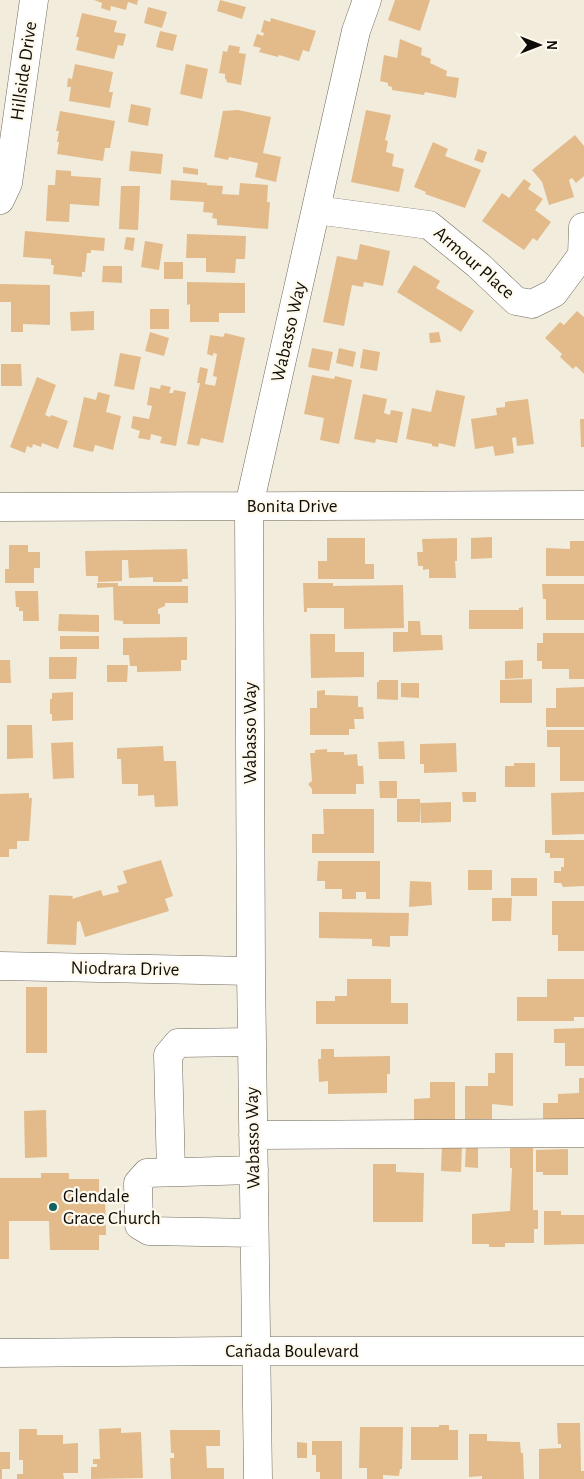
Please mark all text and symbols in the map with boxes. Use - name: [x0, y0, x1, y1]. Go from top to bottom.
- street label: Hillside Drive: [8, 20, 40, 122]
- north arrow: [514, 20, 564, 70]
- text: N: [544, 40, 558, 50]
- street label: Armour Place: [430, 223, 518, 303]
- street label: Wabasso Way: [268, 280, 310, 384]
- street label: Bonita Drive: [246, 497, 338, 516]
- street label: Wabasso Way: [241, 682, 260, 784]
- street label: Niodrara Drive: [71, 959, 179, 979]
- street label: Wabasso Way: [243, 1087, 263, 1189]
- place label: Glendale Grace Church: [63, 1187, 161, 1228]
- marker: Glendale Grace Church: [47, 1201, 59, 1213]
- street label: Cañada Boulevard: [225, 1342, 359, 1361]

